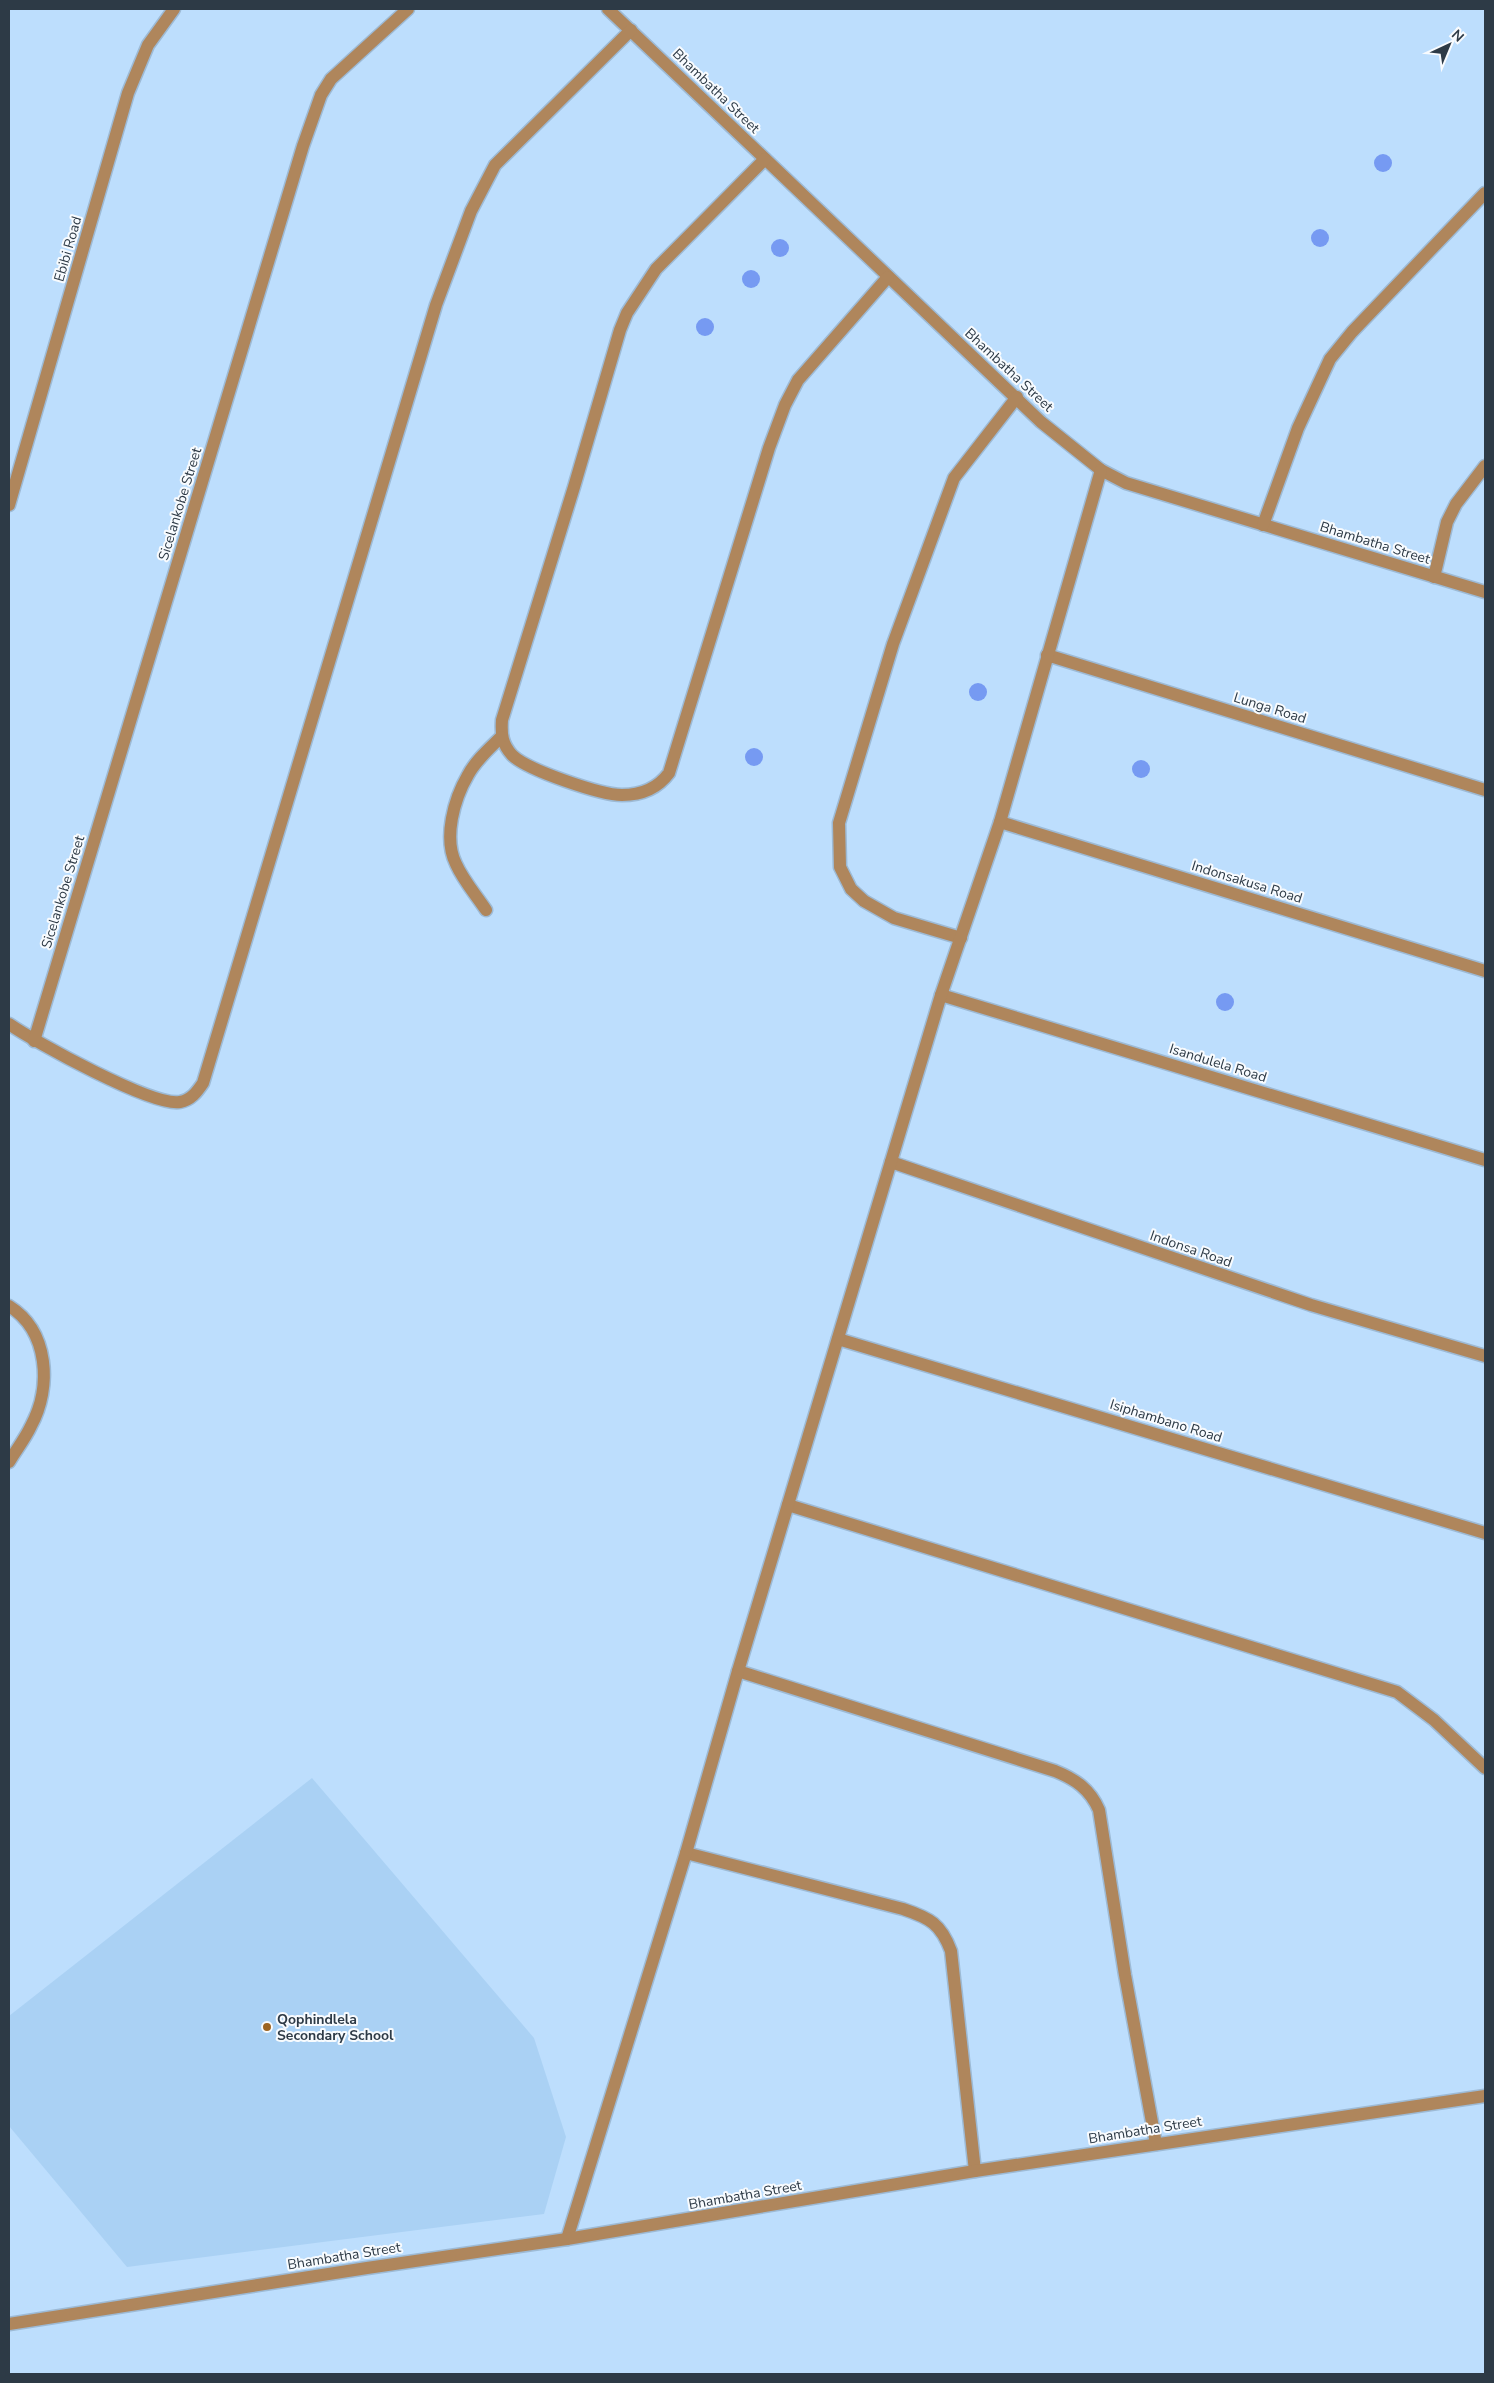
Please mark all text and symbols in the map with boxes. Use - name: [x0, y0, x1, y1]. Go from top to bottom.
- north arrow: [1424, 20, 1474, 70]
- text: N: [1447, 26, 1468, 46]
- street label: Bhambatha Street: [668, 44, 764, 138]
- street label: Ebibi Road: [50, 214, 86, 284]
- street label: Bhambatha Street: [961, 324, 1057, 416]
- street label: Sicelankobe Street: [154, 445, 206, 563]
- street label: Bhambatha Street: [1317, 517, 1433, 569]
- street label: Lunga Road: [1231, 688, 1309, 728]
- street label: Sicelankobe Street: [37, 833, 89, 951]
- street label: Indonsakusa Road: [1189, 856, 1305, 908]
- street label: Isandulela Road: [1167, 1039, 1269, 1087]
- street label: Indonsa Road: [1147, 1226, 1235, 1272]
- street label: Isiphambano Road: [1107, 1395, 1225, 1447]
- place label: Qophindlela Secondary School: [277, 2010, 394, 2045]
- marker: Qophindlela Secondary School: [261, 2021, 273, 2033]
- street label: Bhambatha Street: [1087, 2112, 1203, 2148]
- street label: Bhambatha Street: [687, 2176, 803, 2214]
- street label: Bhambatha Street: [286, 2238, 402, 2274]

